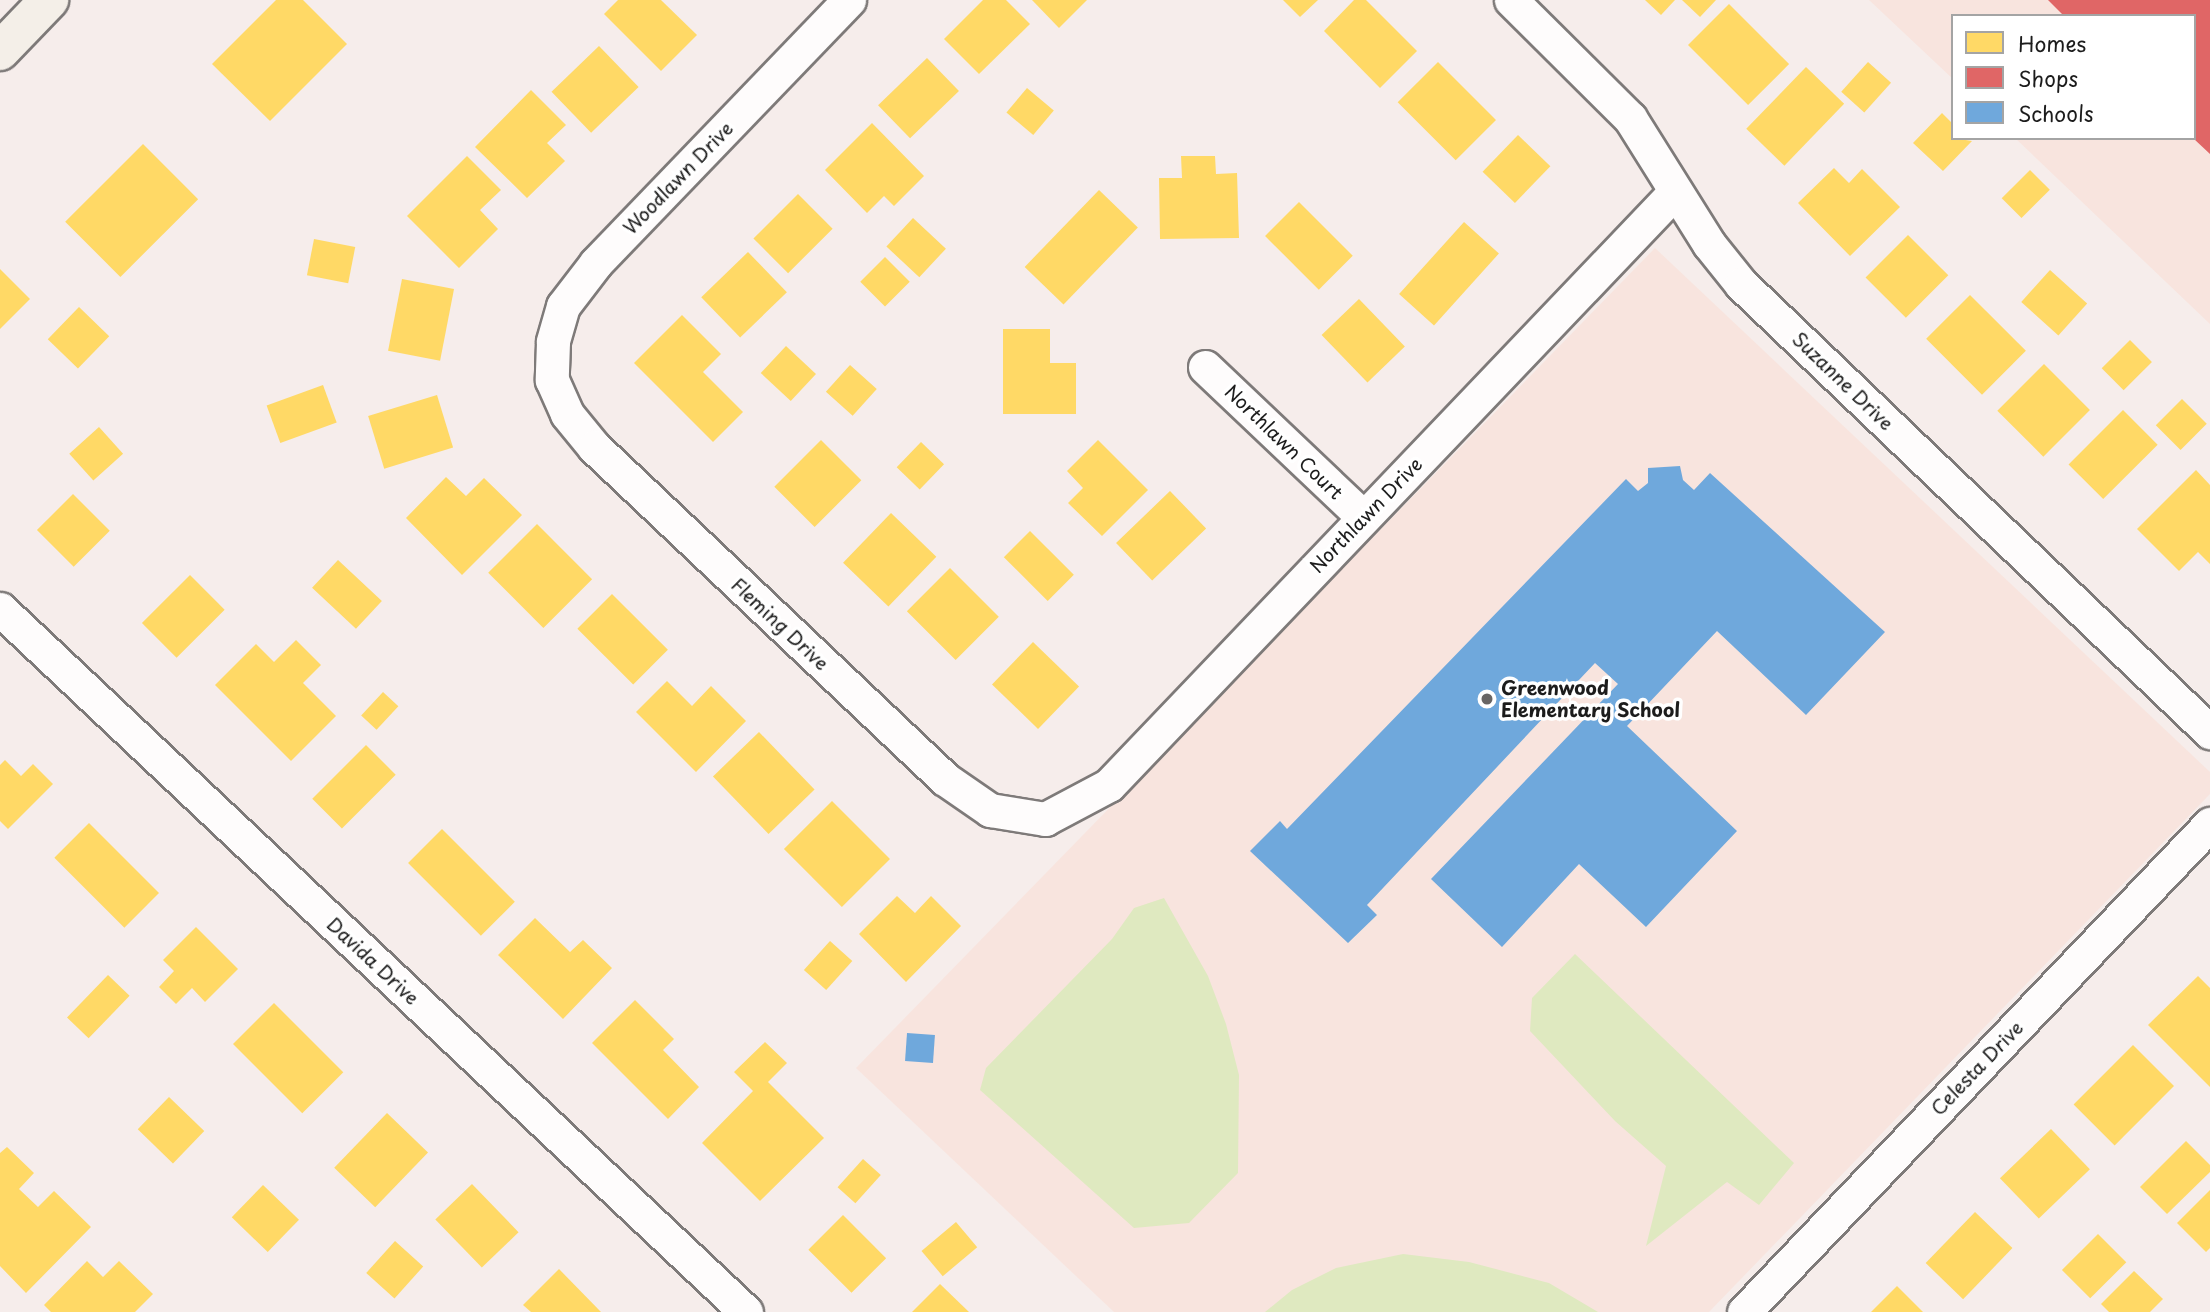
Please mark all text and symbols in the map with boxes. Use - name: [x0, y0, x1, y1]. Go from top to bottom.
- legend: [1951, 14, 2196, 140]
- text: Homes: [2018, 27, 2086, 59]
- text: Shops: [2018, 62, 2078, 94]
- text: Schools: [2018, 97, 2094, 129]
- street label: Woodlawn Drive: [618, 117, 738, 239]
- street label: Suzanne Drive: [1788, 327, 1898, 435]
- street label: Northlawn Court: [1221, 380, 1347, 504]
- street label: Northlawn Drive: [1305, 453, 1427, 577]
- street label: Fleming Drive: [727, 573, 833, 675]
- place label: Greenwood Elementary School: [1501, 677, 1680, 721]
- marker: Greenwood Elementary School: [1479, 691, 1495, 707]
- street label: Davida Drive: [322, 912, 424, 1010]
- street label: Celesta Drive: [1926, 1016, 2028, 1120]

